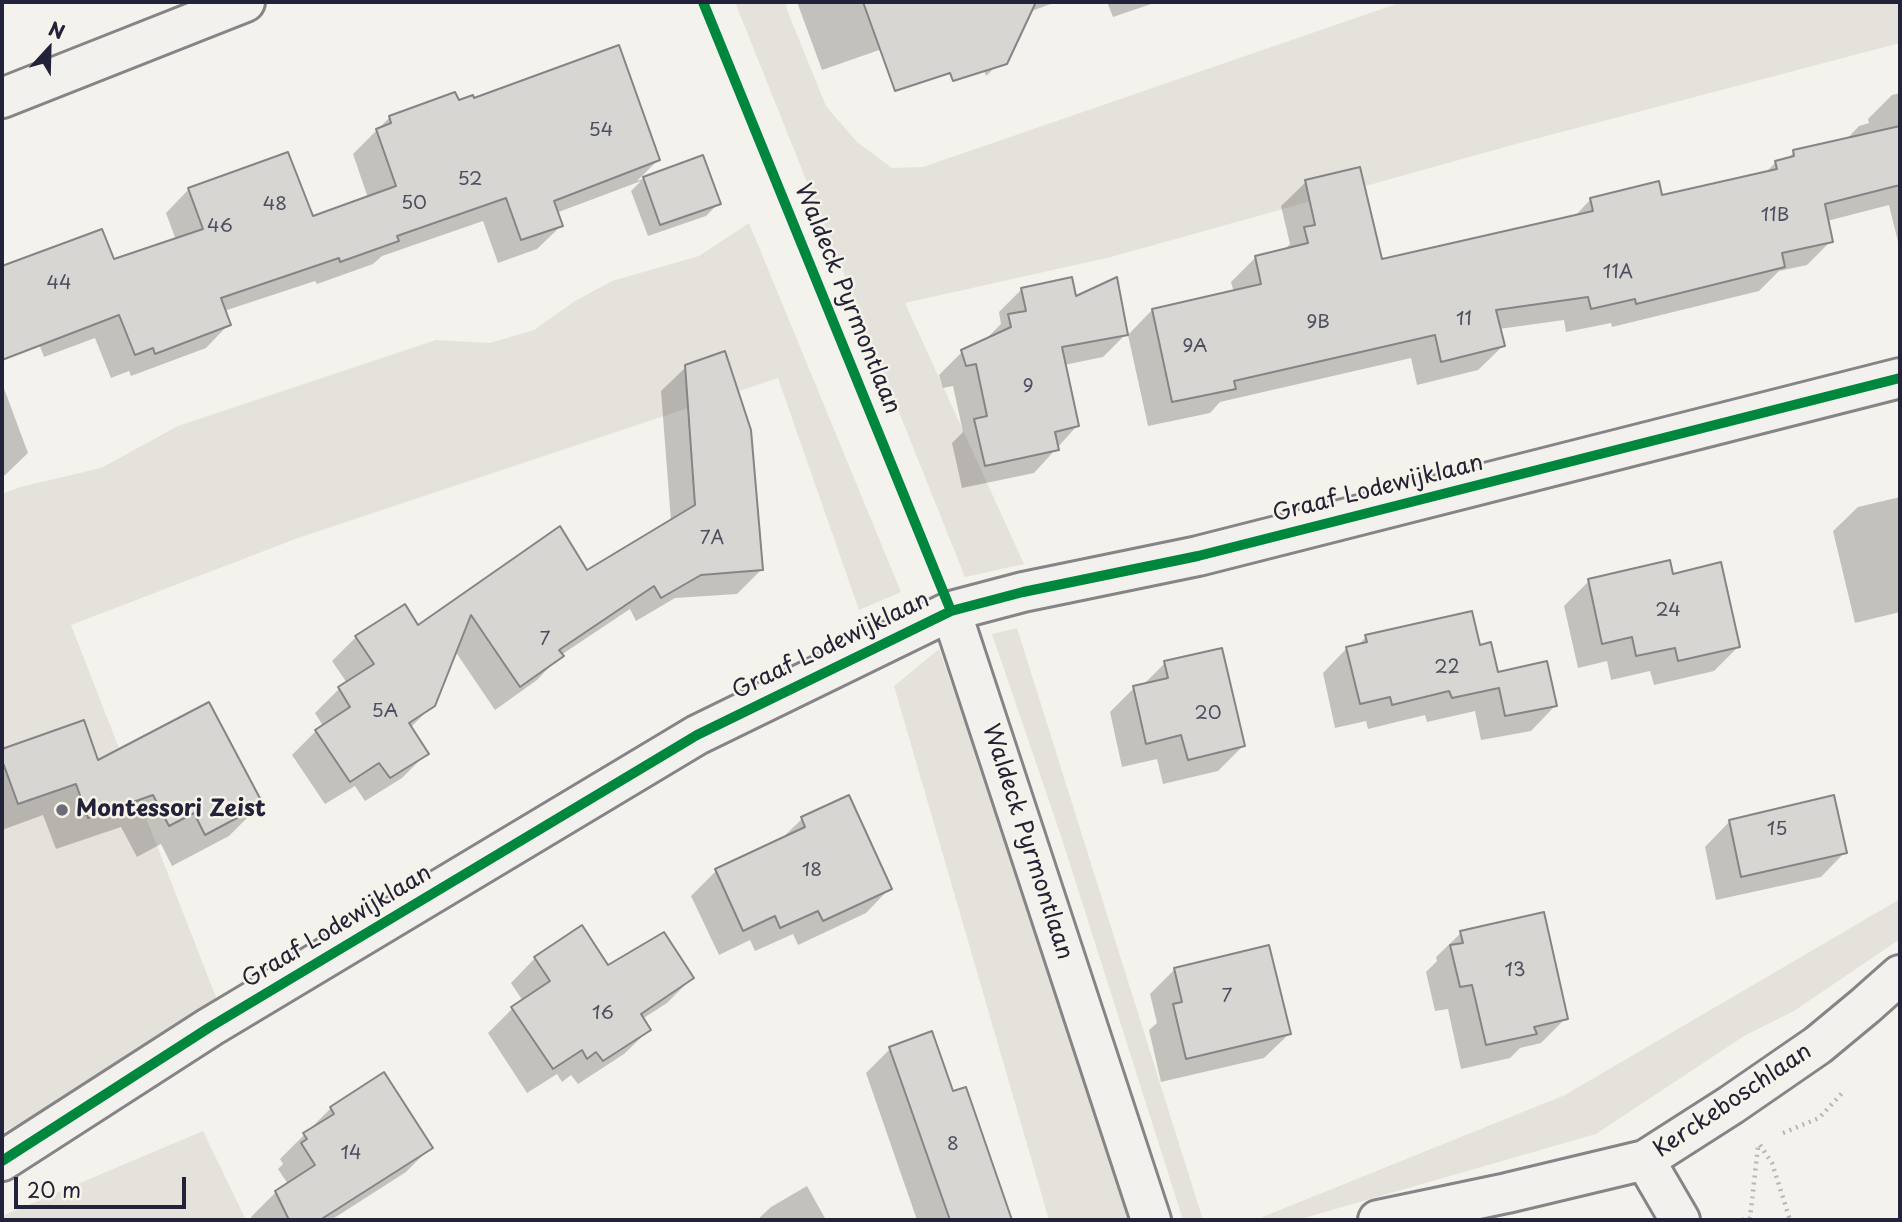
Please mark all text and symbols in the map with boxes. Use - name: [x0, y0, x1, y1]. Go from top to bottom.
- north arrow: [14, 14, 84, 84]
- text: N: [45, 14, 69, 45]
- house number: 54: [589, 120, 613, 142]
- house number: 52: [457, 169, 483, 191]
- street label: Waldeck Pyrmontlaan: [788, 180, 906, 418]
- house number: 50: [401, 193, 427, 215]
- house number: 48: [263, 194, 287, 216]
- house number: 11B: [1761, 205, 1789, 227]
- house number: 46: [207, 216, 233, 238]
- house number: 11A: [1603, 262, 1633, 284]
- house number: 44: [46, 273, 72, 295]
- house number: 11: [1456, 309, 1472, 331]
- house number: 9B: [1306, 312, 1330, 334]
- house number: 9A: [1182, 336, 1208, 358]
- house number: 9: [1022, 376, 1034, 398]
- street label: Graaf Lodewijklaan: [1270, 449, 1486, 529]
- house number: 7A: [700, 528, 724, 550]
- street label: Graaf Lodewijklaan: [728, 586, 934, 706]
- house number: 24: [1655, 600, 1681, 622]
- house number: 7: [540, 629, 550, 651]
- house number: 22: [1434, 657, 1460, 679]
- house number: 5A: [372, 701, 398, 723]
- house number: 20: [1194, 703, 1222, 725]
- street label: Waldeck Pyrmontlaan: [976, 721, 1078, 963]
- place label: Montessori Zeist: [76, 796, 266, 824]
- marker: Montessori Zeist: [54, 802, 70, 818]
- house number: 15: [1767, 819, 1787, 841]
- street label: Graaf Lodewijklaan: [237, 860, 437, 994]
- house number: 18: [802, 860, 822, 882]
- house number: 13: [1504, 960, 1526, 982]
- house number: 7: [1222, 986, 1232, 1008]
- house number: 16: [592, 1003, 614, 1025]
- street label: Kerckeboschlaan: [1649, 1038, 1817, 1164]
- house number: 8: [947, 1134, 959, 1156]
- house number: 14: [340, 1143, 362, 1165]
- scale bar: [18, 1162, 189, 1206]
- text: 20 m: [27, 1173, 81, 1205]

